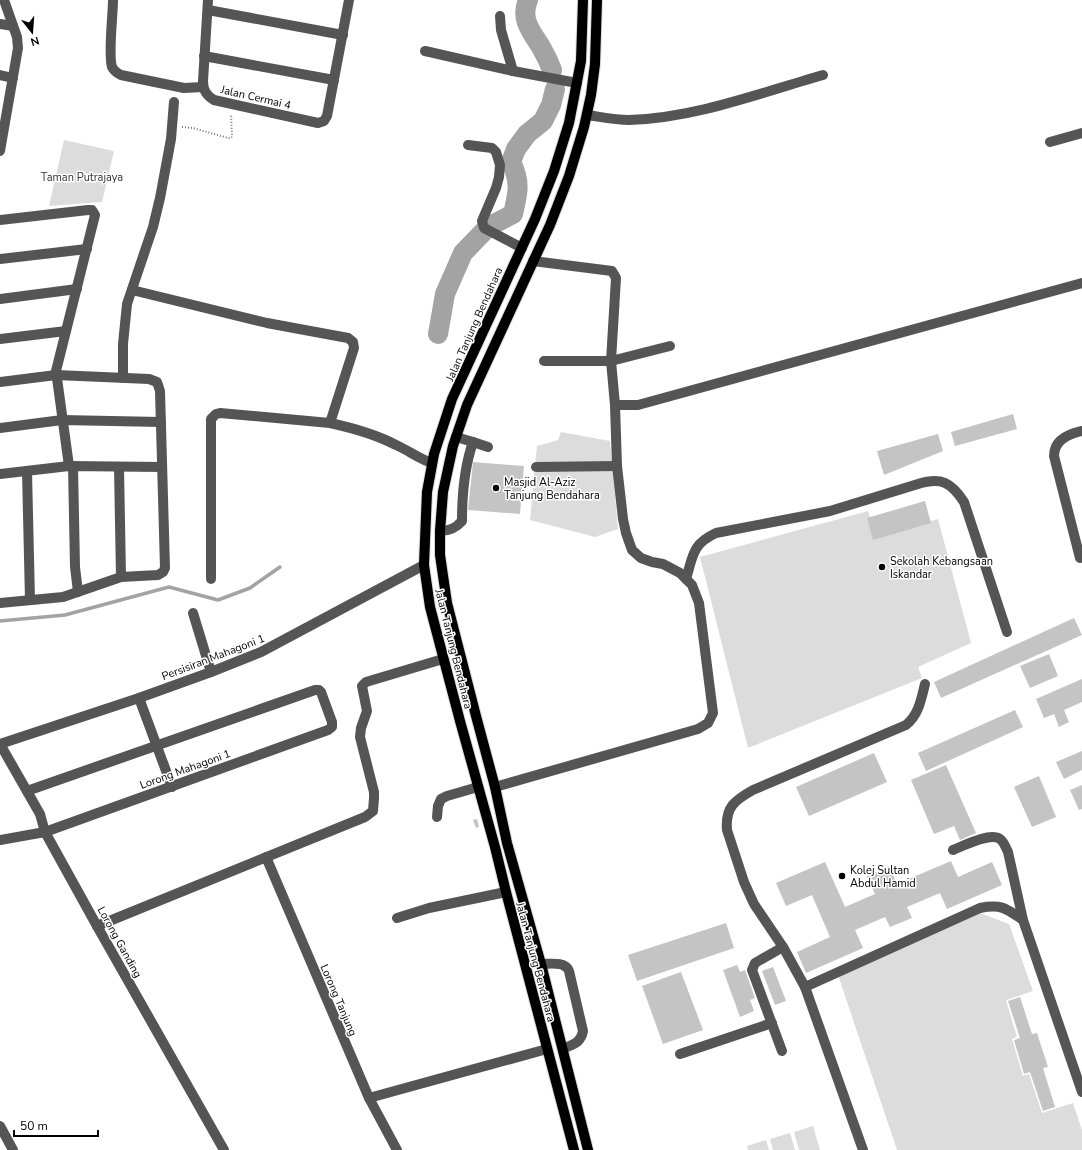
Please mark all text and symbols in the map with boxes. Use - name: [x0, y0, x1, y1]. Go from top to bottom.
- north arrow: [12, 12, 52, 52]
- text: N: [29, 33, 41, 49]
- street label: Jalan Cermai 4: [218, 82, 293, 113]
- park label: Taman Putrajaya: [41, 170, 123, 185]
- street label: Jalan Tanjung Bendahara: [442, 265, 506, 384]
- place label: Masjid Al-Aziz Tanjung Bendahara: [504, 475, 600, 503]
- marker: Masjid Al-Aziz Tanjung Bendahara: [491, 483, 501, 493]
- place label: Sekolah Kebangsaan Iskandar: [890, 554, 993, 582]
- marker: Sekolah Kebangsaan Iskandar: [877, 562, 887, 572]
- street label: Jalan Tanjung Bendahara: [431, 587, 476, 711]
- street label: Persisiran Mahagoni 1: [160, 631, 267, 684]
- street label: Lorong Mahagoni 1: [138, 746, 233, 793]
- place label: Kolej Sultan Abdul Hamid: [850, 863, 916, 891]
- marker: Kolej Sultan Abdul Hamid: [837, 871, 847, 881]
- street label: Jalan Tanjung Bendahara: [512, 900, 559, 1024]
- street label: Lorong Ganding: [94, 904, 145, 981]
- street label: Lorong Tanjung: [317, 962, 360, 1039]
- scale bar: [14, 1112, 98, 1138]
- text: 50 m: [20, 1118, 48, 1134]

